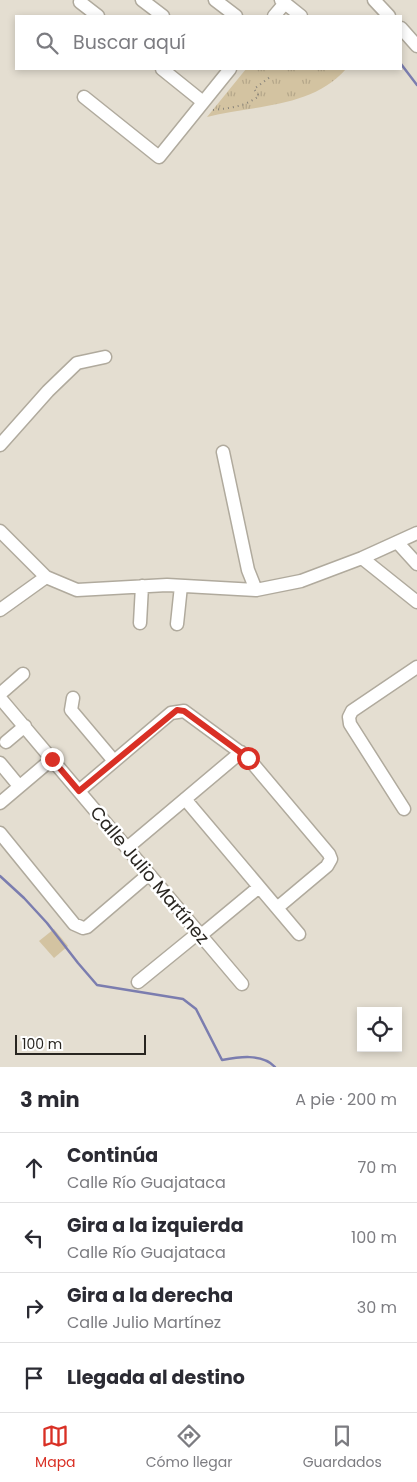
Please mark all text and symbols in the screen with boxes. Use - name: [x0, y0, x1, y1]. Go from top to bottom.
- search box: [15, 15, 402, 70]
- icon: search: [33, 29, 61, 57]
- text: Buscar aquí: [73, 29, 186, 56]
- route start: [237, 747, 260, 770]
- route end: [41, 748, 64, 771]
- street label: Calle Julio Martínez: [85, 801, 215, 949]
- map controls: [357, 1007, 402, 1052]
- button: locate: [357, 1007, 402, 1052]
- scale bar: [15, 1032, 146, 1055]
- text: 100 m: [22, 1034, 62, 1054]
- text: 3 min: [20, 1085, 80, 1114]
- text: A pie · 200 m: [295, 1088, 397, 1111]
- text: Continúa: [67, 1142, 158, 1169]
- icon: ahead: [20, 1154, 48, 1182]
- text: 70 m: [357, 1156, 397, 1179]
- text: Calle Río Guajataca: [67, 1171, 226, 1194]
- text: Gira a la izquierda: [67, 1212, 244, 1239]
- icon: left: [20, 1224, 48, 1252]
- text: 100 m: [351, 1226, 397, 1249]
- text: Calle Río Guajataca: [67, 1241, 226, 1264]
- text: Gira a la derecha: [67, 1282, 233, 1309]
- icon: right: [20, 1294, 48, 1322]
- text: 30 m: [357, 1296, 397, 1319]
- text: Calle Julio Martínez: [67, 1311, 221, 1334]
- icon: arrive: [20, 1364, 48, 1392]
- text: Llegada al destino: [67, 1364, 245, 1391]
- tab: Mapa: [35, 1422, 76, 1473]
- tab: Cómo llegar: [146, 1422, 232, 1473]
- tab: Guardados: [303, 1422, 382, 1473]

